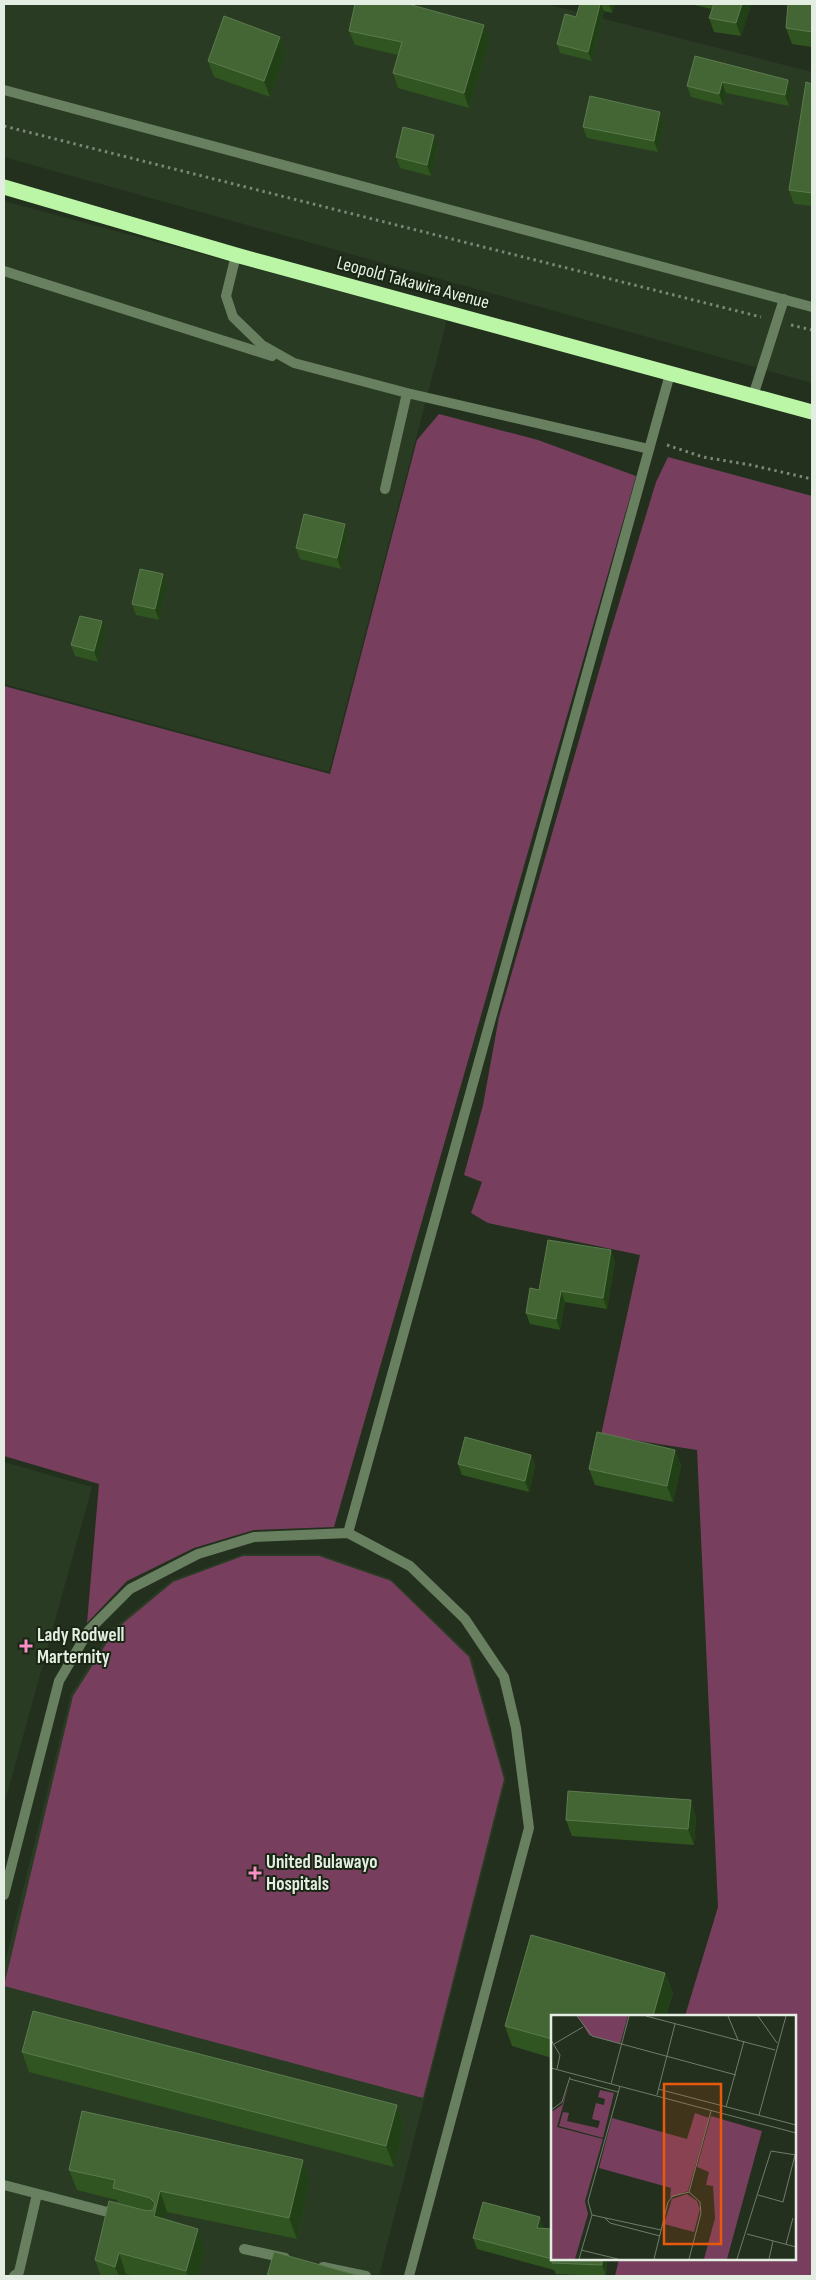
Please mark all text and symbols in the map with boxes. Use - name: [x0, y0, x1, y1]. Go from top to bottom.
- street label: Leopold Takawira Avenue: [334, 252, 492, 314]
- place label: Lady Rodwell Marternity: [37, 1624, 124, 1669]
- marker: Lady Rodwell Marternity: [19, 1639, 33, 1653]
- place label: United Bulawayo Hospitals: [266, 1851, 378, 1896]
- marker: United Bulawayo Hospitals: [248, 1866, 262, 1880]
- inset map: [551, 2015, 796, 2260]

